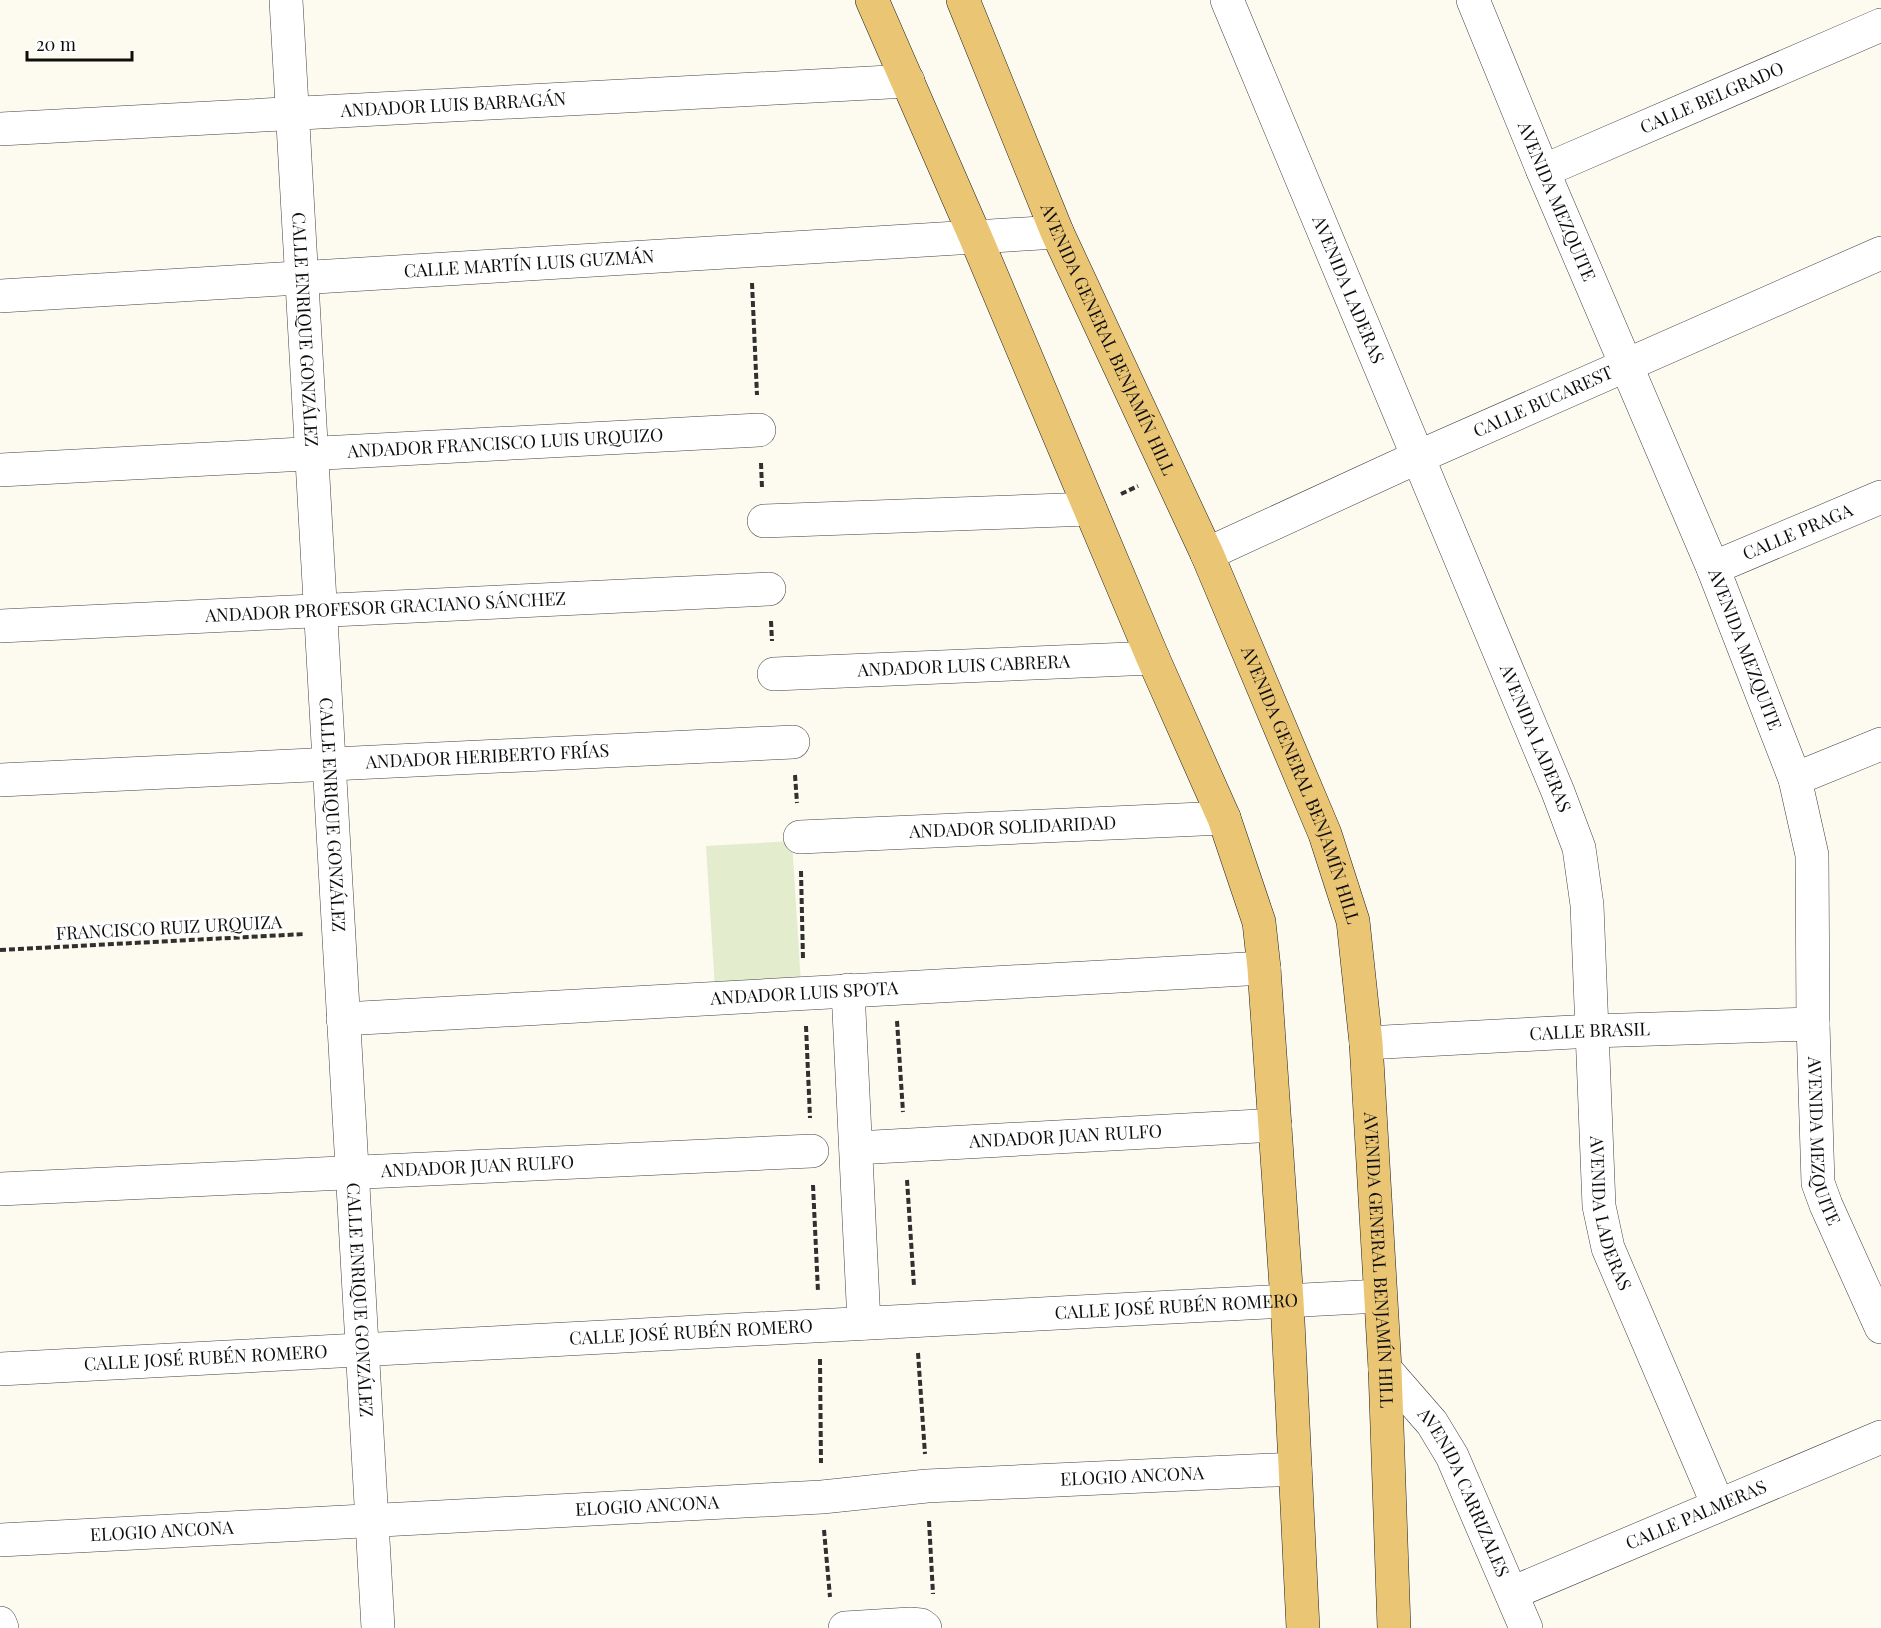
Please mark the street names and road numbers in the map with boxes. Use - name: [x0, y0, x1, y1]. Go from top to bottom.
- street label: CALLE BELGRADO: [1636, 56, 1787, 139]
- street label: ANDADOR LUIS BARRAGÁN: [339, 86, 567, 122]
- street label: AVENIDA MEZQUITE: [1513, 117, 1602, 285]
- street label: AVENIDA GENERAL BENJAMÍN HILL: [1035, 199, 1182, 479]
- street label: AVENIDA LADERAS: [1307, 211, 1391, 367]
- street label: CALLE ENRIQUE GONZÁLEZ: [287, 212, 324, 447]
- street label: CALLE MARTÍN LUIS GUZMÁN: [403, 243, 655, 283]
- street label: CALLE BUCAREST: [1469, 360, 1616, 442]
- street label: ANDADOR FRANCISCO LUIS URQUIZO: [346, 422, 664, 463]
- street label: CALLE PRAGA: [1739, 497, 1857, 565]
- street label: AVENIDA MEZQUITE: [1703, 564, 1788, 733]
- street label: ANDADOR PROFESOR GRACIANO SÁNCHEZ: [203, 586, 567, 627]
- street label: AVENIDA GENERAL BENJAMÍN HILL: [1236, 641, 1366, 927]
- street label: ANDADOR LUIS CABRERA: [856, 648, 1071, 682]
- street label: AVENIDA LADERAS: [1494, 659, 1577, 815]
- street label: CALLE ENRIQUE GONZÁLEZ: [314, 697, 352, 933]
- street label: ANDADOR HERIBERTO FRÍAS: [364, 738, 610, 774]
- street label: ANDADOR SOLIDARIDAD: [908, 810, 1117, 843]
- street label: FRANCISCO RUIZ URQUIZA: [55, 909, 283, 945]
- street label: ANDADOR LUIS SPOTA: [709, 975, 899, 1010]
- street label: CALLE BRASIL: [1529, 1016, 1651, 1045]
- street label: AVENIDA MEZQUITE: [1803, 1055, 1847, 1229]
- street label: AVENIDA GENERAL BENJAMÍN HILL: [1359, 1110, 1399, 1409]
- street label: ANDADOR JUAN RULFO: [968, 1118, 1163, 1153]
- street label: AVENIDA LADERAS: [1585, 1134, 1638, 1294]
- street label: ANDADOR JUAN RULFO: [379, 1149, 574, 1182]
- street label: CALLE ENRIQUE GONZÁLEZ: [342, 1182, 379, 1418]
- street label: CALLE JOSÉ RUBÉN ROMERO: [1054, 1287, 1299, 1324]
- street label: CALLE JOSÉ RUBÉN ROMERO: [569, 1313, 813, 1350]
- street label: CALLE JOSÉ RUBÉN ROMERO: [83, 1339, 328, 1376]
- street label: AVENIDA CARRIZALES: [1412, 1401, 1516, 1580]
- street label: ELOGIO ANCONA: [1060, 1460, 1205, 1491]
- street label: CALLE PALMERAS: [1622, 1474, 1770, 1555]
- street label: ELOGIO ANCONA: [575, 1489, 720, 1521]
- street label: ELOGIO ANCONA: [89, 1515, 235, 1546]

